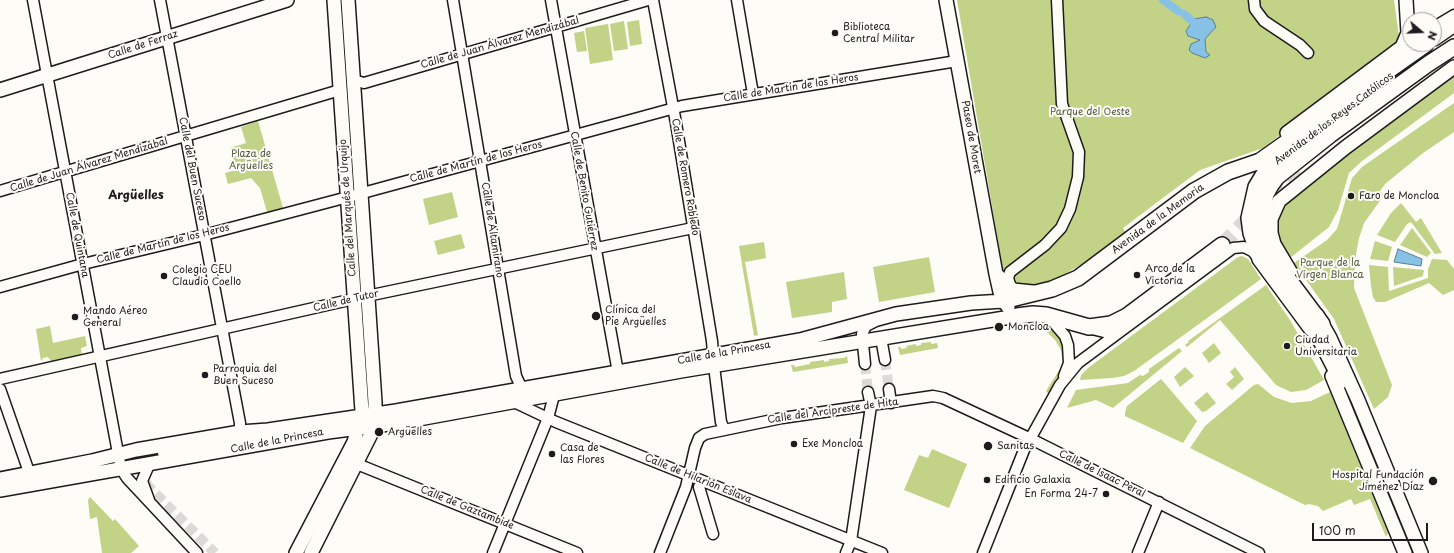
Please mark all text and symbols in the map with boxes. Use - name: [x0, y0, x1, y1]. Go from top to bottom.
- north arrow: [1402, 12, 1442, 52]
- street label: Calle de Juan Álvarez Mendizábal: [419, 15, 581, 71]
- place label: Biblioteca Central Militar: [843, 21, 915, 44]
- street label: Calle de Ferraz: [107, 28, 179, 62]
- marker: Biblioteca Central Militar: [830, 28, 840, 38]
- text: N: [1423, 29, 1442, 43]
- street label: Avenida de los Reyes Católicos: [1272, 70, 1396, 168]
- street label: Calle de Martín de los Heros: [723, 71, 859, 105]
- street label: Paseo de Moret: [959, 99, 983, 175]
- park label: Parque del Oeste: [1050, 106, 1130, 118]
- street label: Calle del Buen Suceso: [176, 116, 208, 222]
- street label: Calle de Romero Robledo: [669, 117, 701, 237]
- street label: Calle de Benito Gutiérrez: [568, 131, 600, 251]
- street label: Calle de Juan Álvarez Mendizábal: [9, 135, 169, 195]
- street label: Calle del Marqués de Urquijo: [337, 139, 359, 277]
- street label: Calle de Martín de los Heros: [409, 139, 543, 185]
- park label: Plaza de Argüelles: [229, 148, 273, 172]
- street label: Calle de Altamirano: [479, 181, 505, 279]
- street label: Avenida de la Memoria: [1109, 181, 1207, 257]
- district label: Argüelles: [108, 189, 164, 203]
- place label: Faro de Moncloa: [1359, 190, 1439, 202]
- street label: Calle de Quintana: [63, 191, 91, 279]
- marker: Faro de Moncloa: [1346, 191, 1356, 201]
- street label: Calle de Martín de los Heros: [95, 222, 231, 266]
- park label: Parque de la Virgen Blanca: [1296, 257, 1364, 280]
- place label: Arco de la Victoria: [1145, 263, 1195, 286]
- place label: Colegio CEU Claudio Coello: [172, 264, 241, 288]
- marker: Arco de la Victoria: [1132, 270, 1142, 280]
- marker: Colegio CEU Claudio Coello: [159, 271, 169, 281]
- street label: Calle de Tutor: [312, 288, 380, 314]
- place label: Clínica del Pie Argüelles: [605, 304, 666, 328]
- place label: Mando Aéreo General: [83, 305, 147, 328]
- marker: Clínica del Pie Argüelles: [590, 310, 602, 322]
- marker: Mando Aéreo General: [70, 312, 80, 322]
- marker: Moncloa: [993, 321, 1005, 333]
- place label: Moncloa: [1008, 321, 1049, 333]
- place label: Ciudad Universitaria: [1295, 334, 1357, 358]
- street label: Calle de la Princesa: [677, 339, 771, 367]
- marker: Ciudad Universitaria: [1282, 341, 1292, 351]
- place label: Parroquia del Buen Suceso: [213, 363, 277, 386]
- marker: Parroquia del Buen Suceso: [200, 370, 210, 380]
- street label: Calle del Arcipreste de Hita: [767, 396, 899, 426]
- street label: Calle de la Princesa: [230, 426, 324, 456]
- marker: Argüelles: [373, 426, 385, 438]
- place label: Argüelles: [388, 426, 432, 438]
- place label: Exe Moncloa: [802, 438, 863, 450]
- marker: Exe Moncloa: [789, 439, 799, 449]
- marker: Sanitas: [982, 440, 994, 452]
- place label: Sanitas: [997, 440, 1034, 452]
- place label: Casa de las Flores: [560, 442, 605, 466]
- street label: Calle de Isaac Peral: [1057, 448, 1147, 500]
- marker: Casa de las Flores: [547, 449, 557, 459]
- street label: Calle de Hilarión Eslava: [643, 452, 753, 506]
- place label: Hospital Fundación Jiménez Díaz: [1332, 469, 1424, 492]
- place label: Edificio Galaxia: [995, 474, 1071, 486]
- marker: Edificio Galaxia: [982, 475, 992, 485]
- marker: Hospital Fundación Jiménez Díaz: [1427, 475, 1439, 487]
- street label: Calle de Gaztambide: [419, 484, 515, 532]
- place label: En Forma 24-7: [1025, 488, 1098, 500]
- marker: En Forma 24-7: [1101, 489, 1111, 499]
- scale bar: [1314, 515, 1430, 541]
- text: 100 m: [1319, 521, 1356, 539]

